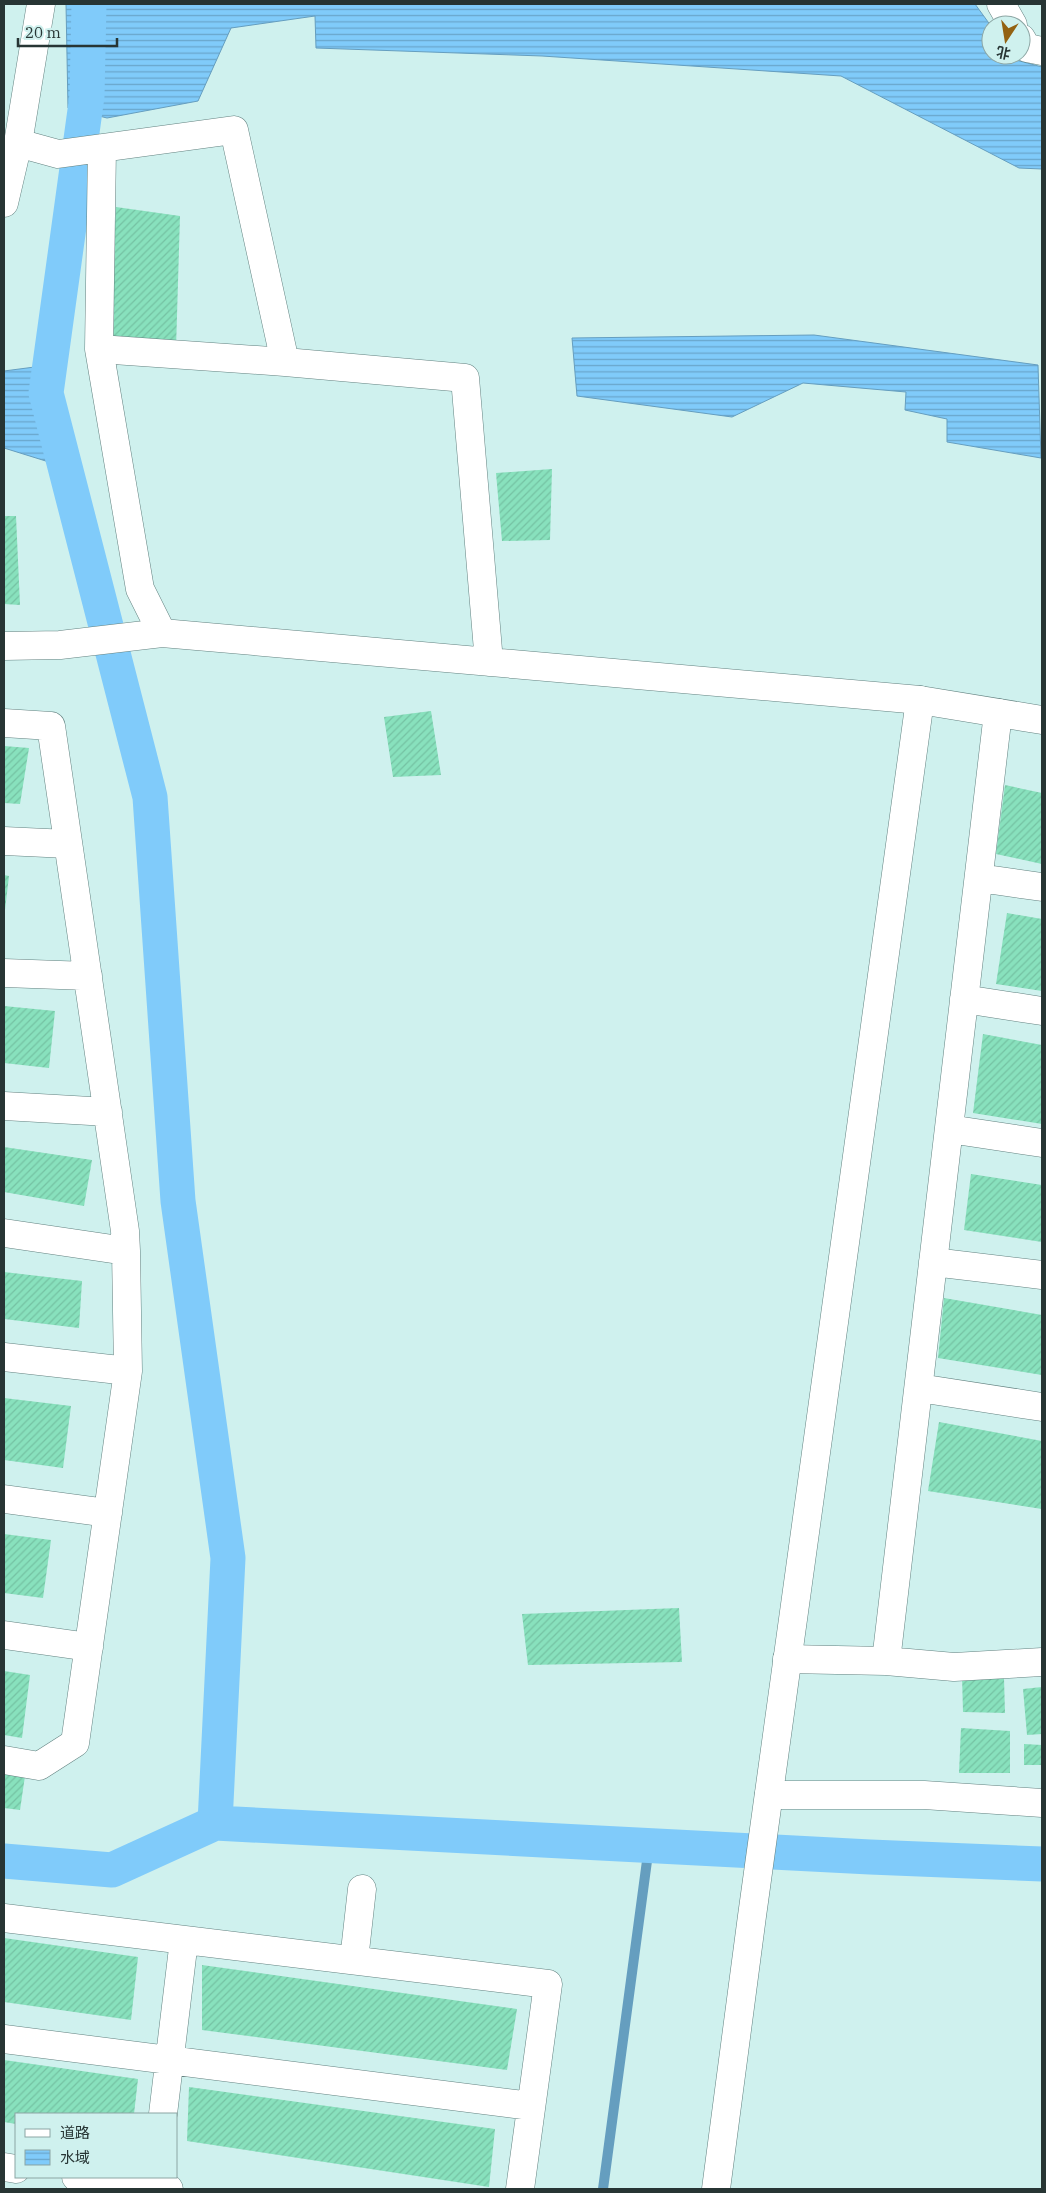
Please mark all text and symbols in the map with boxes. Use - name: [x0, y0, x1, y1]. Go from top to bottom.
- scale bar: [18, 15, 116, 47]
- north arrow: [981, 15, 1031, 65]
- text: 20 m: [25, 23, 61, 42]
- text: 北: [995, 42, 1012, 63]
- legend: [15, 2113, 178, 2178]
- text: 道路: [60, 2123, 90, 2142]
- text: 水域: [60, 2148, 90, 2167]

